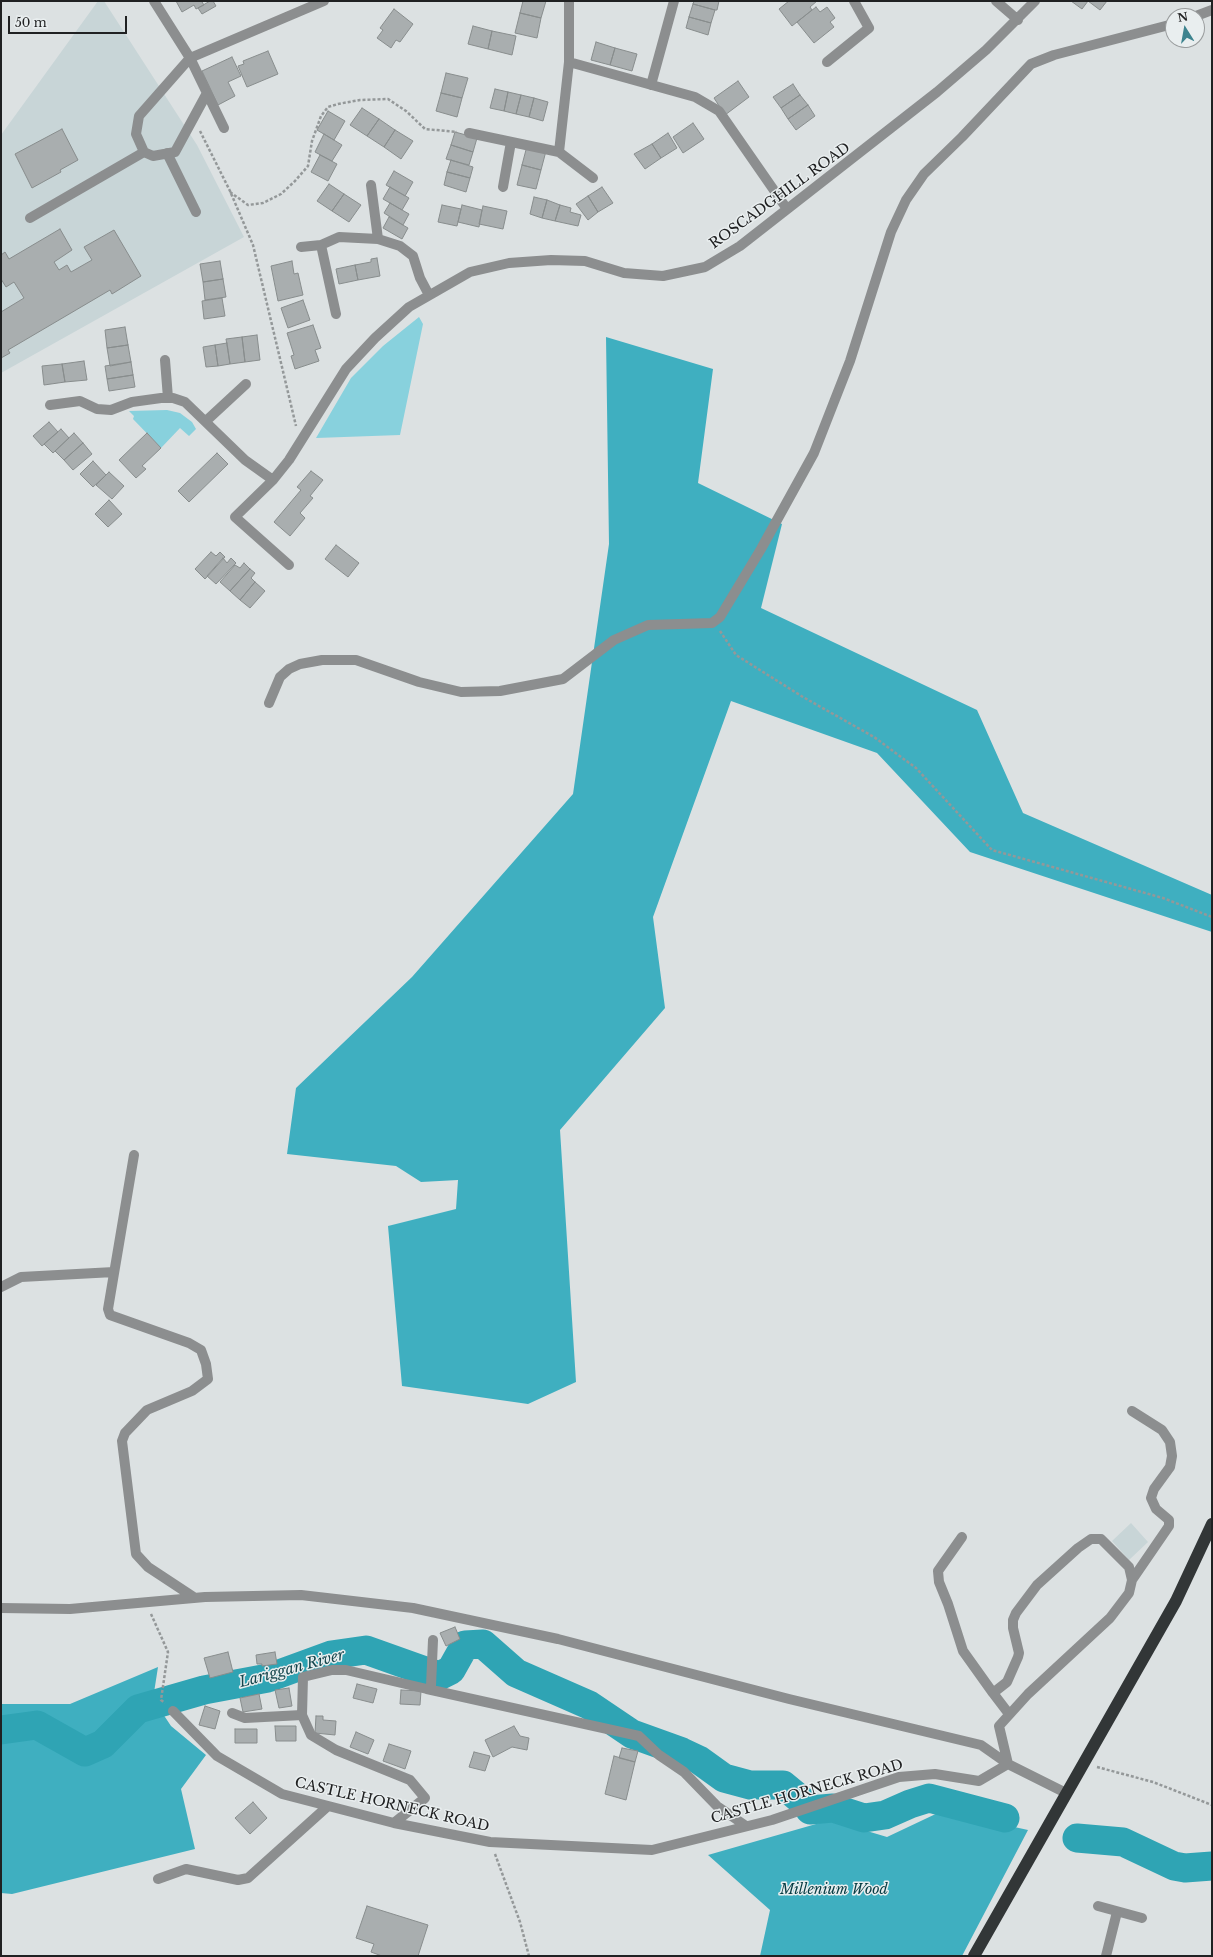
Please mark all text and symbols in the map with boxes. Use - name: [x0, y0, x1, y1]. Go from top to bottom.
- scale bar: [10, 8, 129, 34]
- north arrow: [1165, 8, 1205, 48]
- text: N: [1176, 9, 1189, 25]
- text: 50 m: [15, 15, 47, 30]
- street label: ROSCADGHILL ROAD: [706, 139, 854, 253]
- water label: Lariggan River: [237, 1646, 347, 1692]
- street label: CASTLE HORNECK ROAD: [709, 1756, 905, 1828]
- street label: CASTLE HORNECK ROAD: [293, 1774, 491, 1836]
- park label: Millenium Wood: [780, 1882, 888, 1898]

